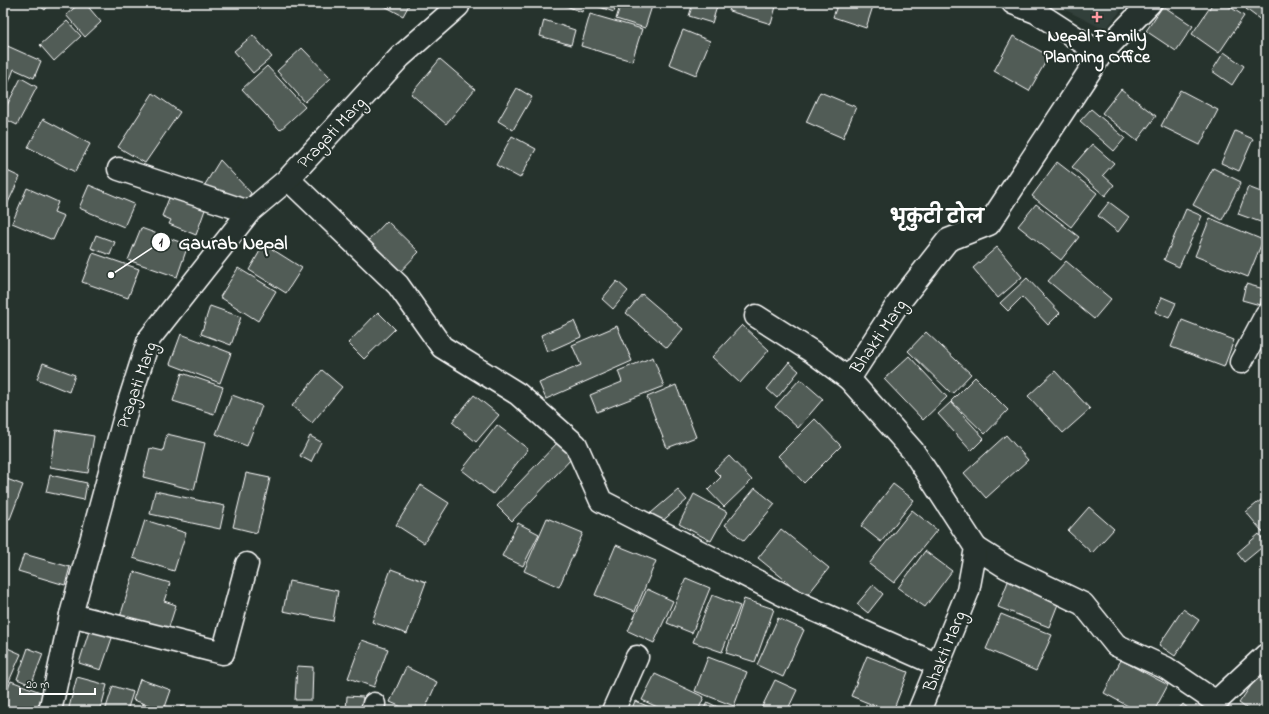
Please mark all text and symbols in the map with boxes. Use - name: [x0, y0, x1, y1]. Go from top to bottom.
- marker: Nepal Family Planning Office: [1091, 11, 1103, 23]
- place label: Nepal Family Planning Office: [1044, 24, 1151, 72]
- street label: Pragati Marg: [292, 91, 374, 176]
- district label: भृकुटी टोल: [890, 201, 986, 232]
- callout: Gaurab Nepal: [151, 227, 296, 258]
- text: Gaurab Nepal: [178, 231, 288, 258]
- text: 1: [159, 234, 163, 252]
- street label: Bhakti Marg: [844, 294, 915, 381]
- street label: Pragati Marg: [111, 339, 166, 433]
- street label: Bhakti Marg: [917, 607, 975, 697]
- scale bar: [20, 670, 95, 696]
- text: 20 m: [26, 676, 49, 694]

